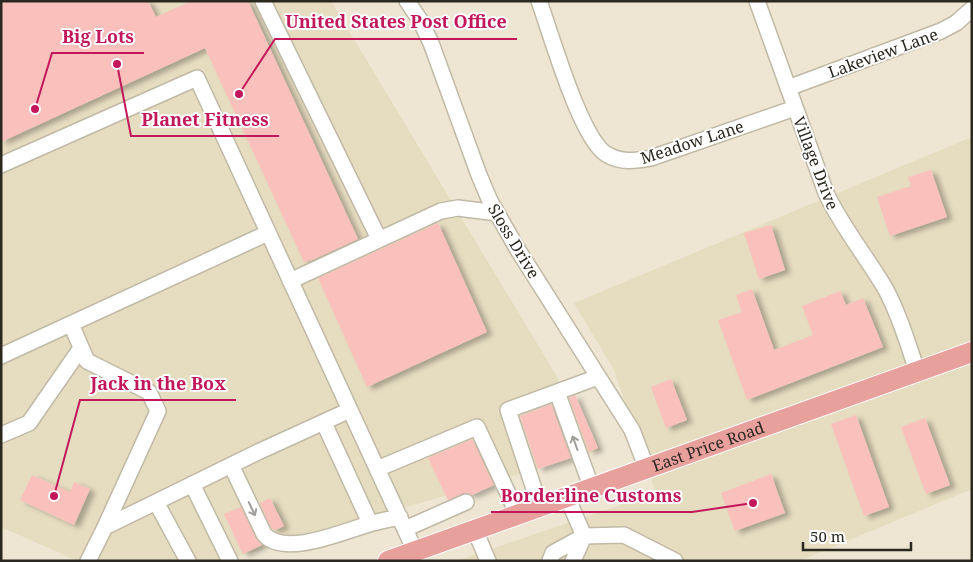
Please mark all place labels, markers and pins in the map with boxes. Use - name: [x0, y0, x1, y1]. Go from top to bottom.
- callout: United States Post Office: [275, 6, 517, 39]
- callout: Big Lots: [52, 20, 144, 53]
- callout: Planet Fitness: [131, 103, 279, 136]
- callout: Jack in the Box: [80, 367, 236, 400]
- callout: Borderline Customs: [491, 479, 692, 512]

